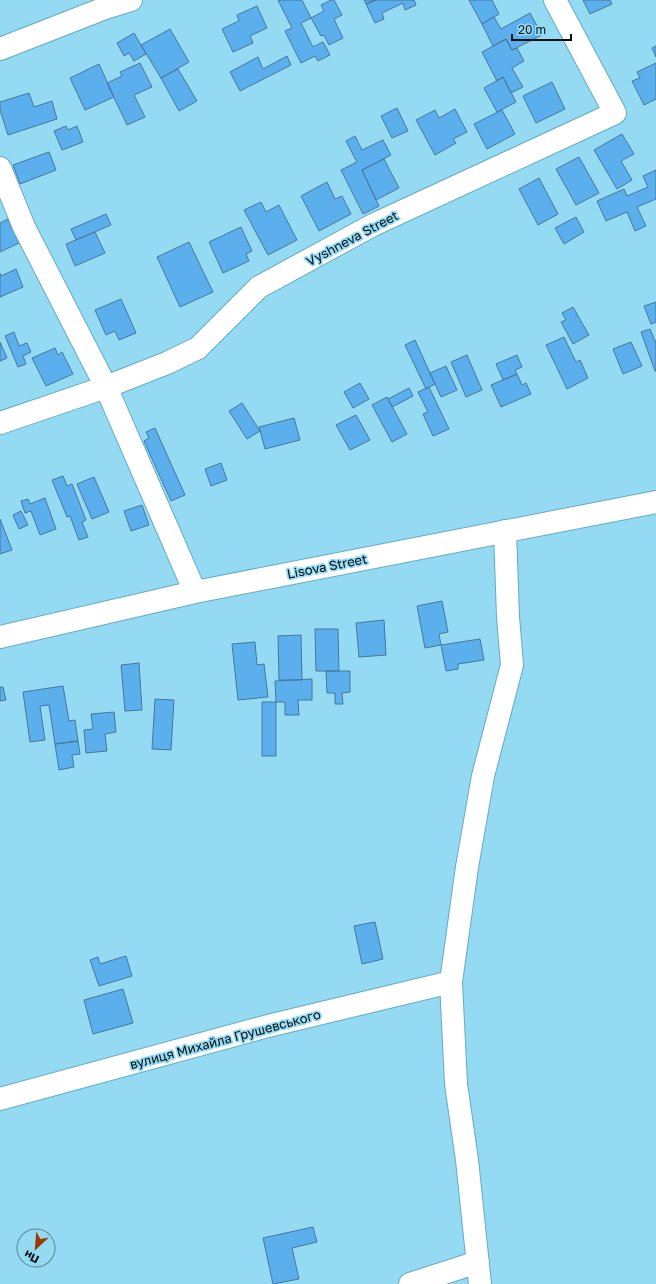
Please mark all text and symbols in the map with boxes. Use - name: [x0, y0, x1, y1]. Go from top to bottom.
- scale bar: [512, 16, 571, 42]
- text: 20 m: [518, 22, 546, 37]
- street label: Vyshneva Street: [303, 207, 401, 269]
- street label: Lisova Street: [286, 550, 368, 582]
- street label: вулиця Михайла Грушевського: [128, 1006, 322, 1072]
- north arrow: [16, 1228, 56, 1268]
- text: Пн: [22, 1248, 41, 1267]

